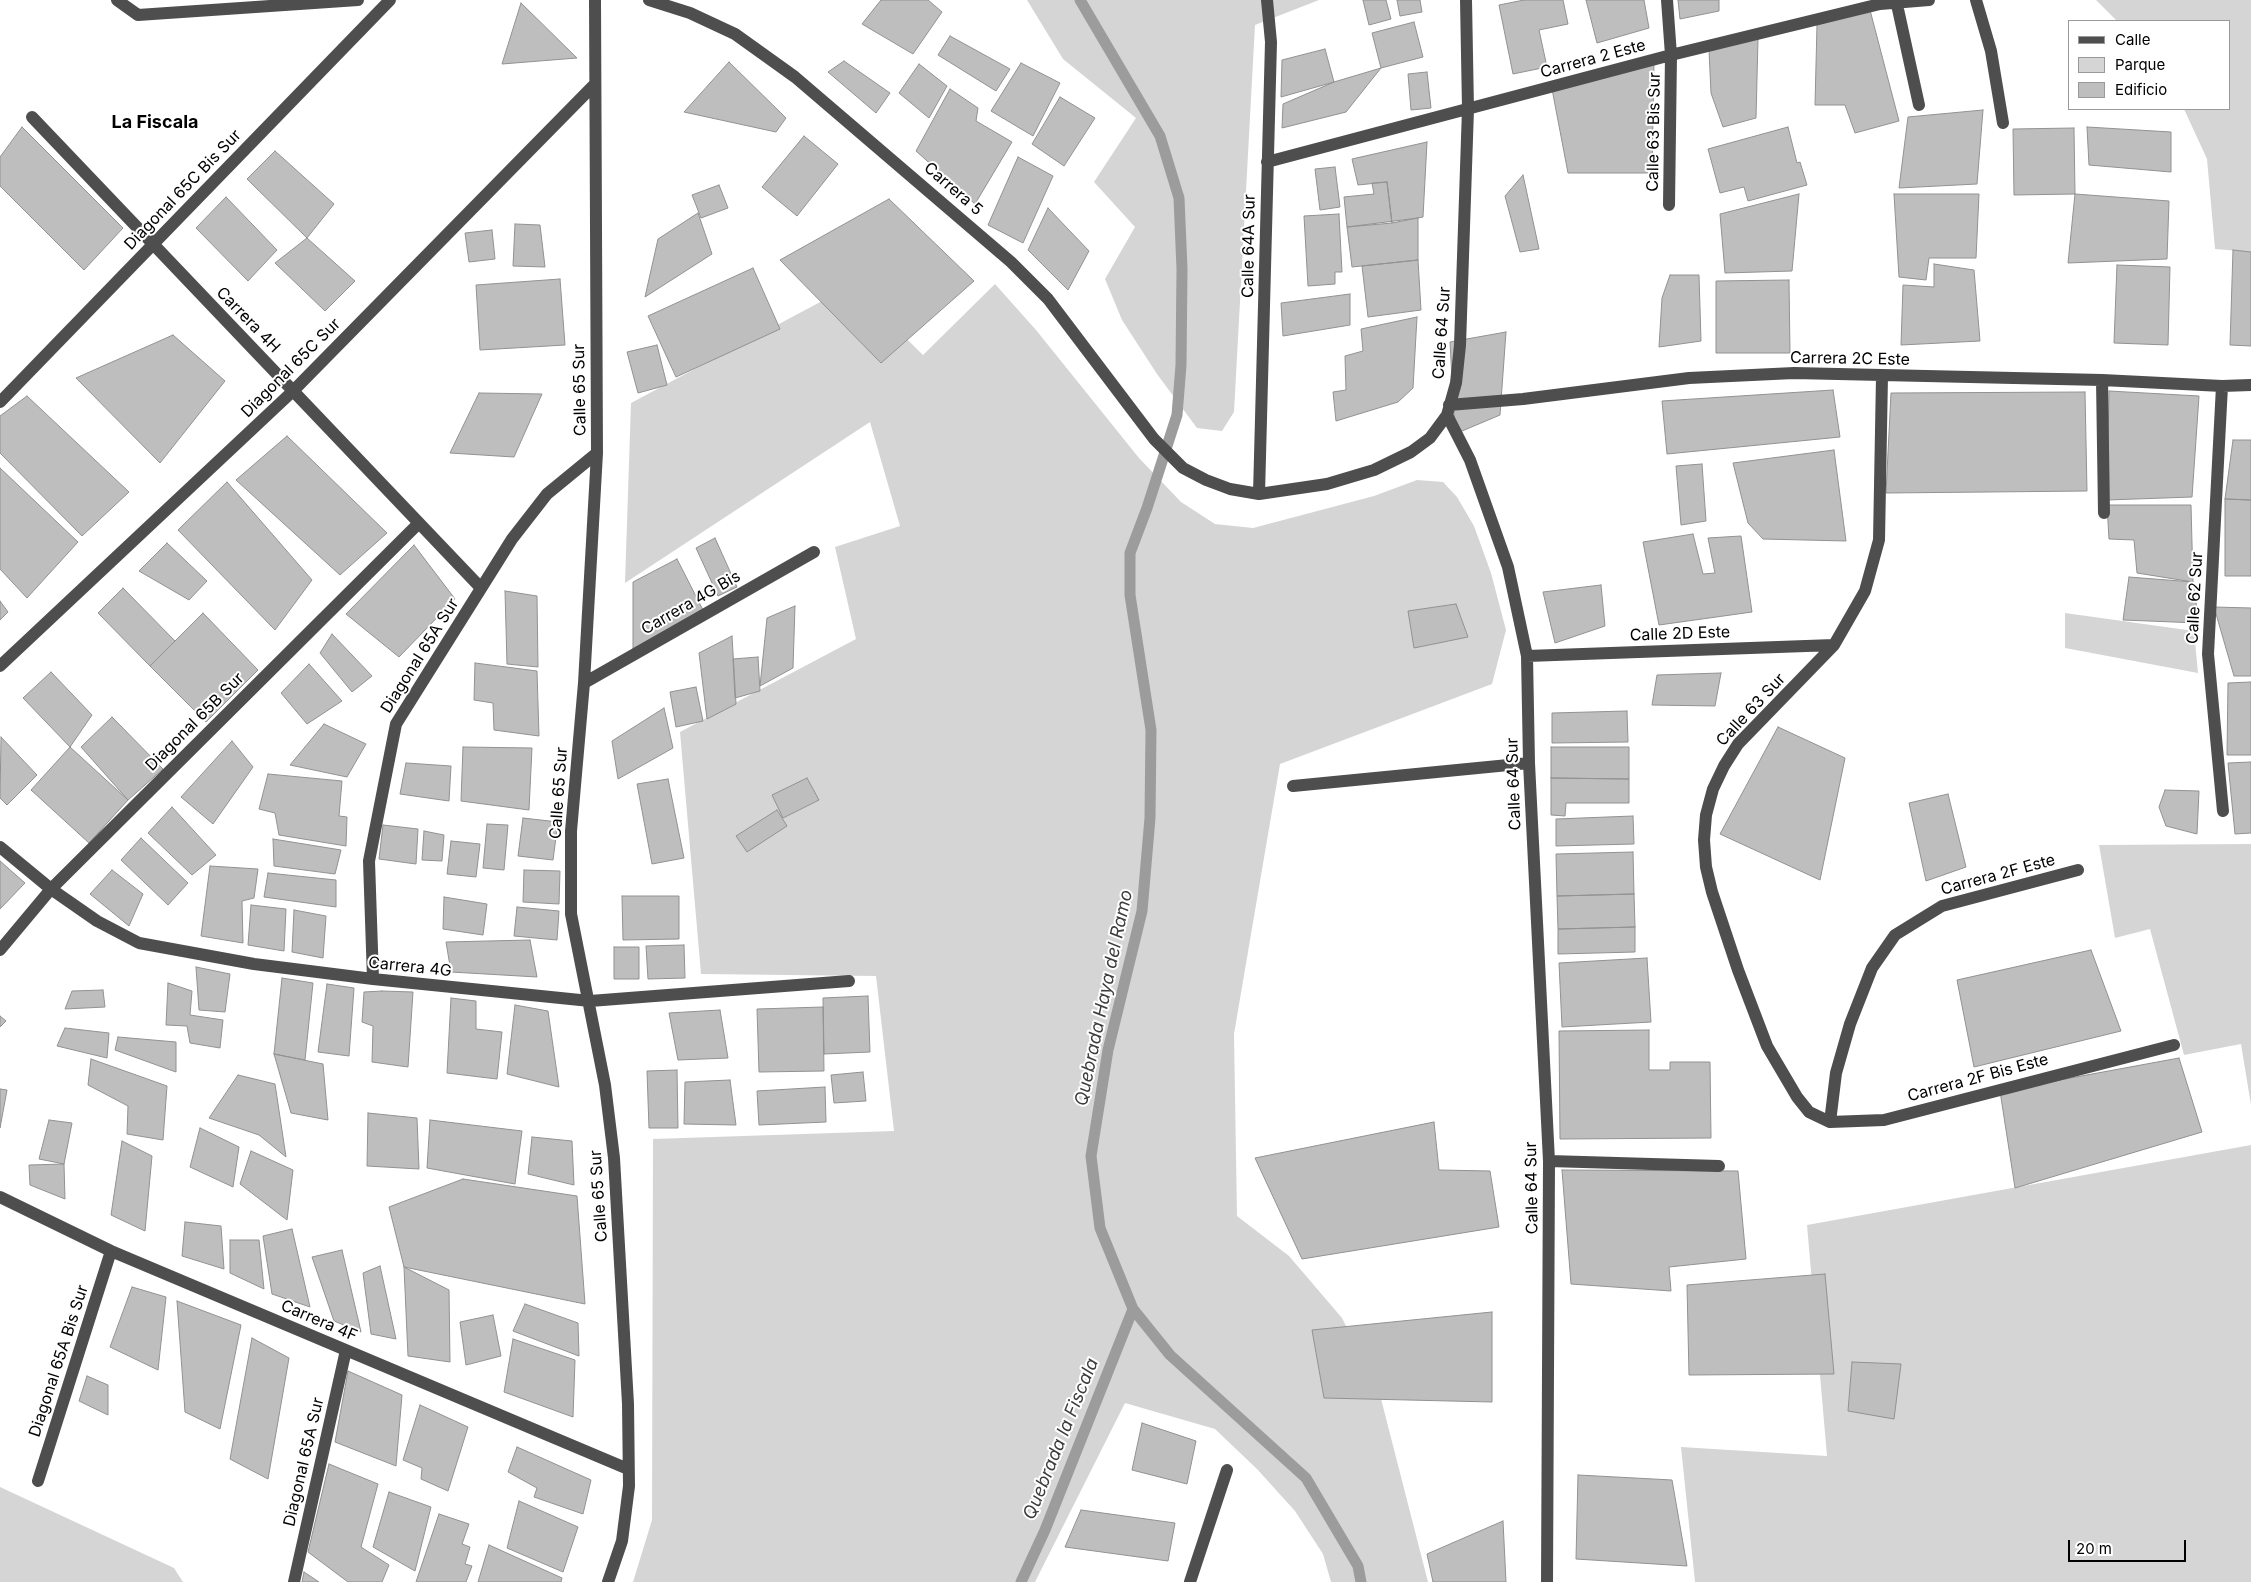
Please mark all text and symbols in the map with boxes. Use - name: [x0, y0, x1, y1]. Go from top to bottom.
- legend: [2068, 20, 2231, 110]
- text: Calle: [2115, 30, 2150, 49]
- street label: Carrera 2 Este: [1538, 36, 1648, 82]
- text: Parque: [2115, 55, 2165, 74]
- street label: Calle 63 Bis Sur: [1643, 72, 1665, 192]
- text: Edificio: [2115, 80, 2167, 99]
- district label: La Fiscala: [112, 112, 198, 134]
- street label: Diagonal 65C Bis Sur: [121, 126, 245, 254]
- street label: Carrera 5: [920, 158, 986, 220]
- street label: Calle 64A Sur: [1238, 194, 1260, 298]
- street label: Carrera 4H: [212, 283, 284, 357]
- street label: Calle 64 Sur: [1429, 286, 1455, 380]
- street label: Diagonal 65C Sur: [237, 314, 345, 422]
- street label: Calle 65 Sur: [570, 344, 590, 436]
- street label: Carrera 2C Este: [1790, 348, 1910, 370]
- street label: Calle 62 Sur: [2183, 551, 2207, 645]
- street label: Carrera 4G Bis: [638, 567, 744, 639]
- street label: Diagonal 65A Sur: [377, 595, 463, 717]
- street label: Calle 2D Este: [1629, 623, 1731, 645]
- street label: Diagonal 65B Sur: [142, 669, 248, 775]
- street label: Calle 63 Sur: [1713, 670, 1789, 750]
- street label: Calle 64 Sur: [1503, 737, 1525, 831]
- street label: Calle 65 Sur: [546, 746, 572, 840]
- street label: Carrera 2F Este: [1939, 850, 2057, 900]
- water label: Quebrada Haya del Ramo: [1071, 888, 1137, 1108]
- street label: Carrera 4G: [367, 953, 453, 981]
- street label: Carrera 2F Bis Este: [1905, 1050, 2051, 1106]
- street label: Calle 64 Sur: [1522, 1141, 1542, 1235]
- street label: Calle 65 Sur: [586, 1149, 612, 1243]
- street label: Diagonal 65A Bis Sur: [25, 1282, 93, 1440]
- street label: Carrera 4F: [278, 1296, 360, 1346]
- water label: Quebrada la Fiscala: [1019, 1355, 1103, 1523]
- street label: Diagonal 65A Sur: [280, 1396, 328, 1528]
- scale bar: [2071, 1530, 2188, 1562]
- text: 20 m: [2076, 1539, 2112, 1558]

